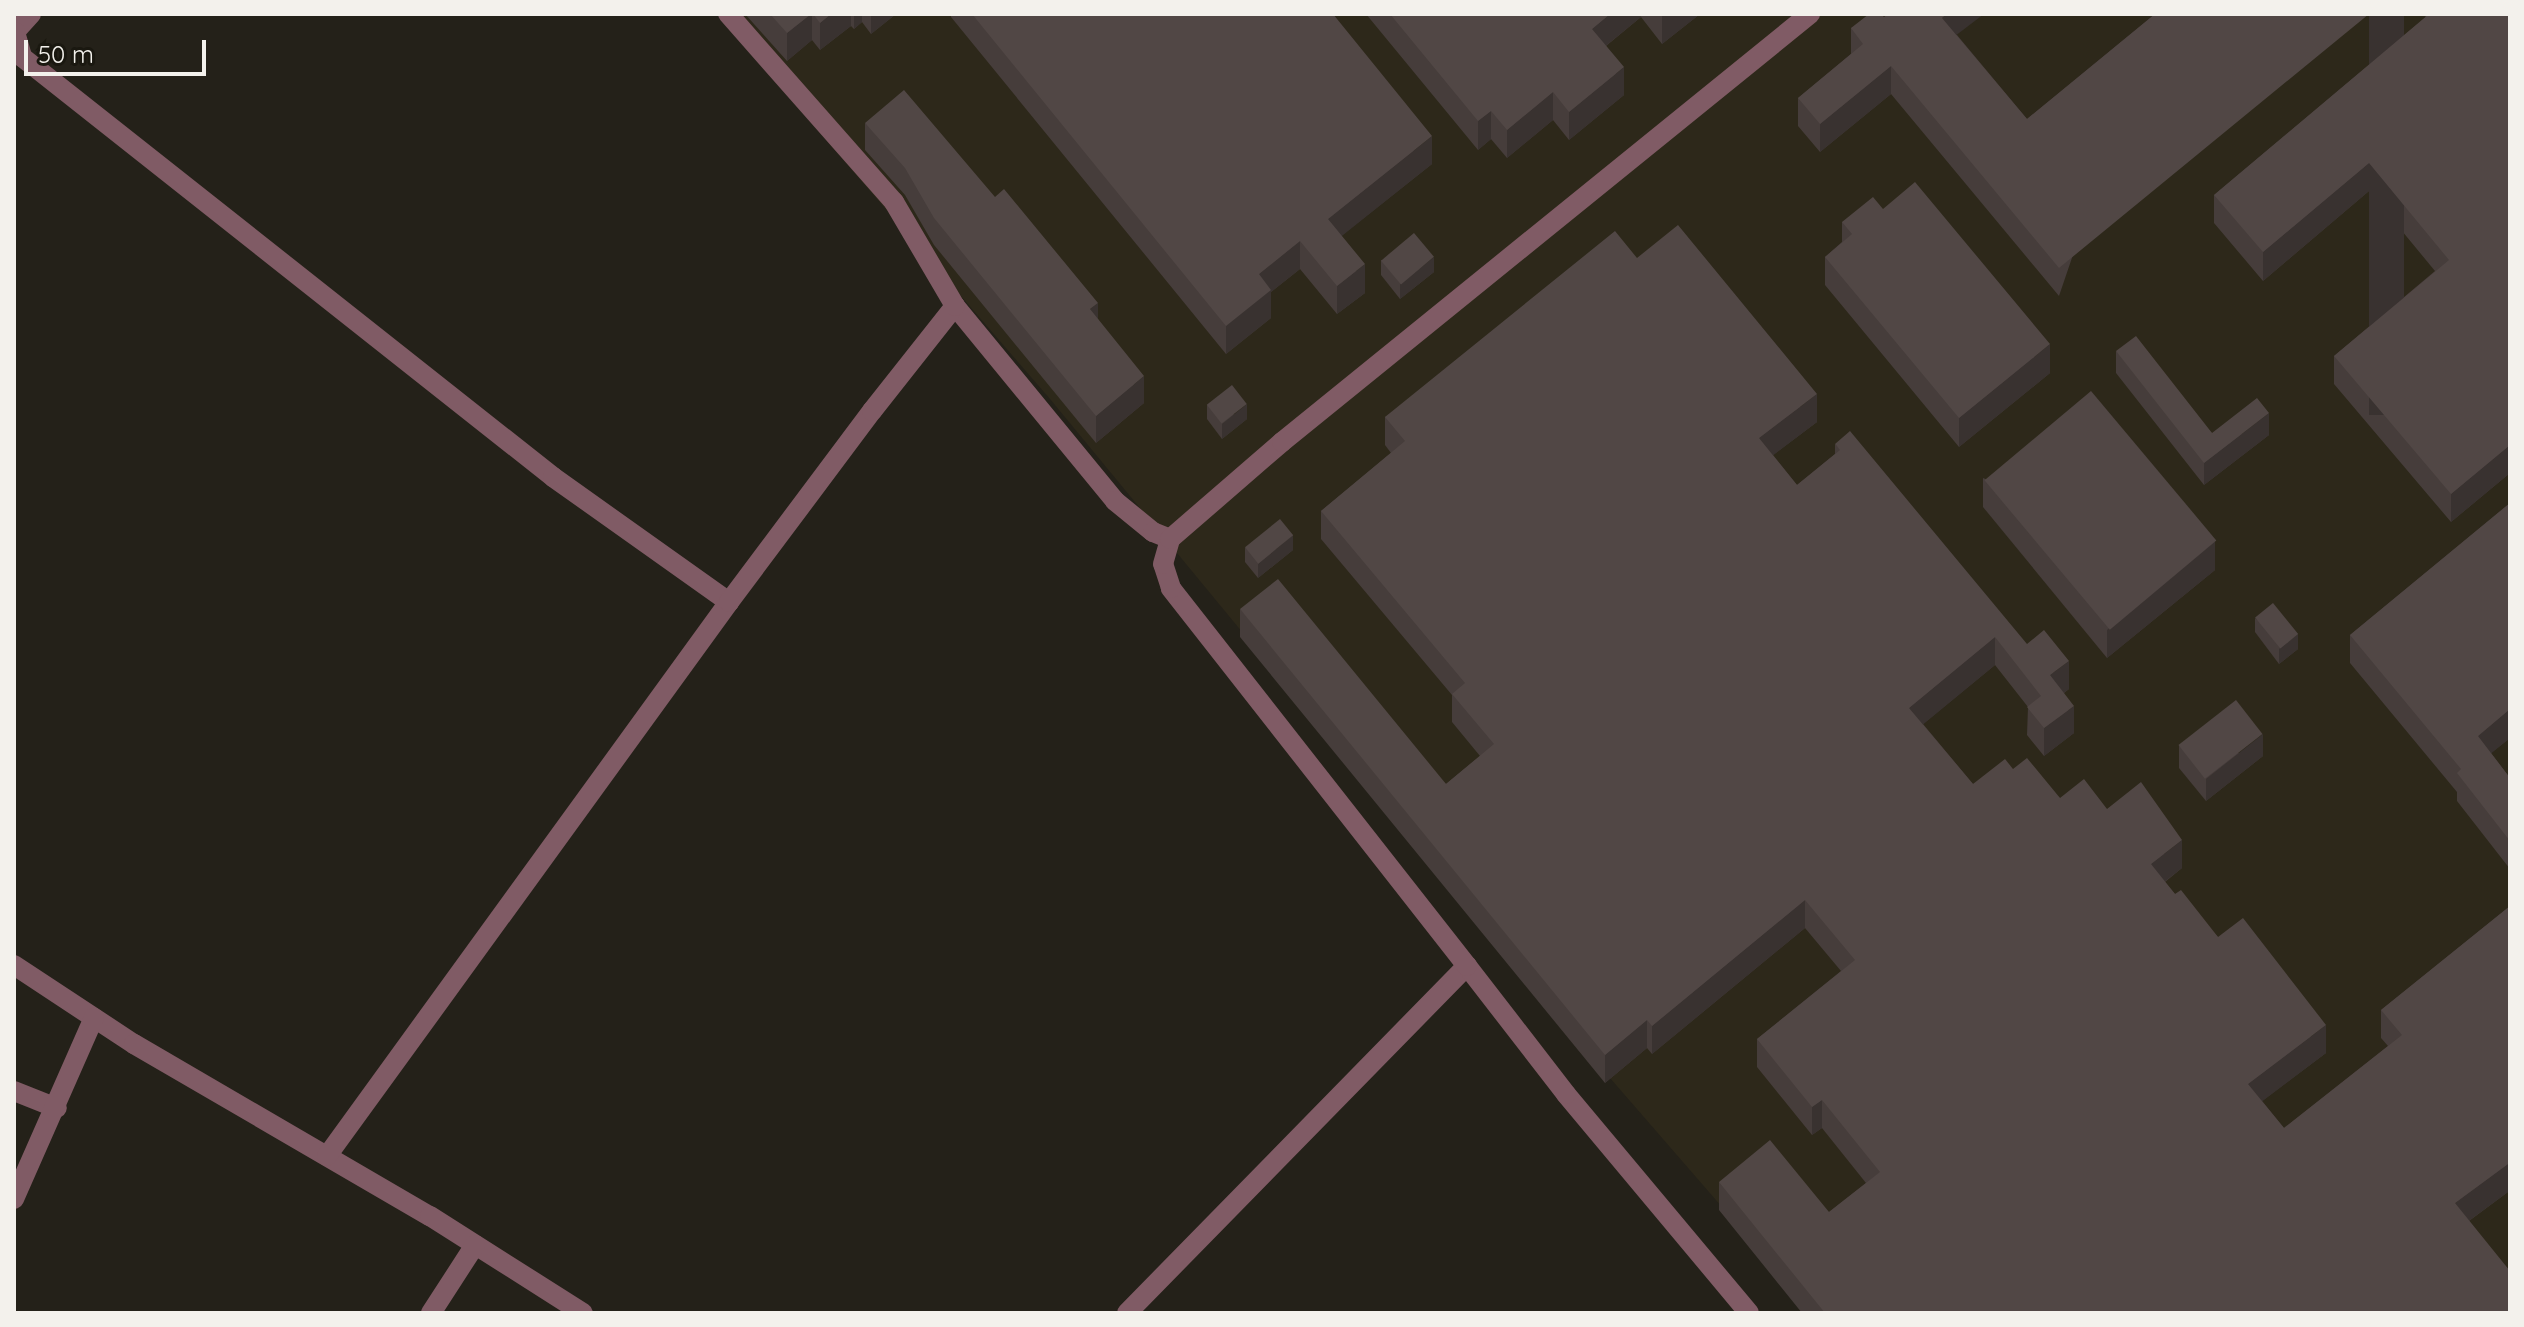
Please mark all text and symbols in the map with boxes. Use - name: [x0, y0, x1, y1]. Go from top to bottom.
- scale bar: [28, 24, 210, 74]
- text: 50 m: [38, 39, 94, 69]

